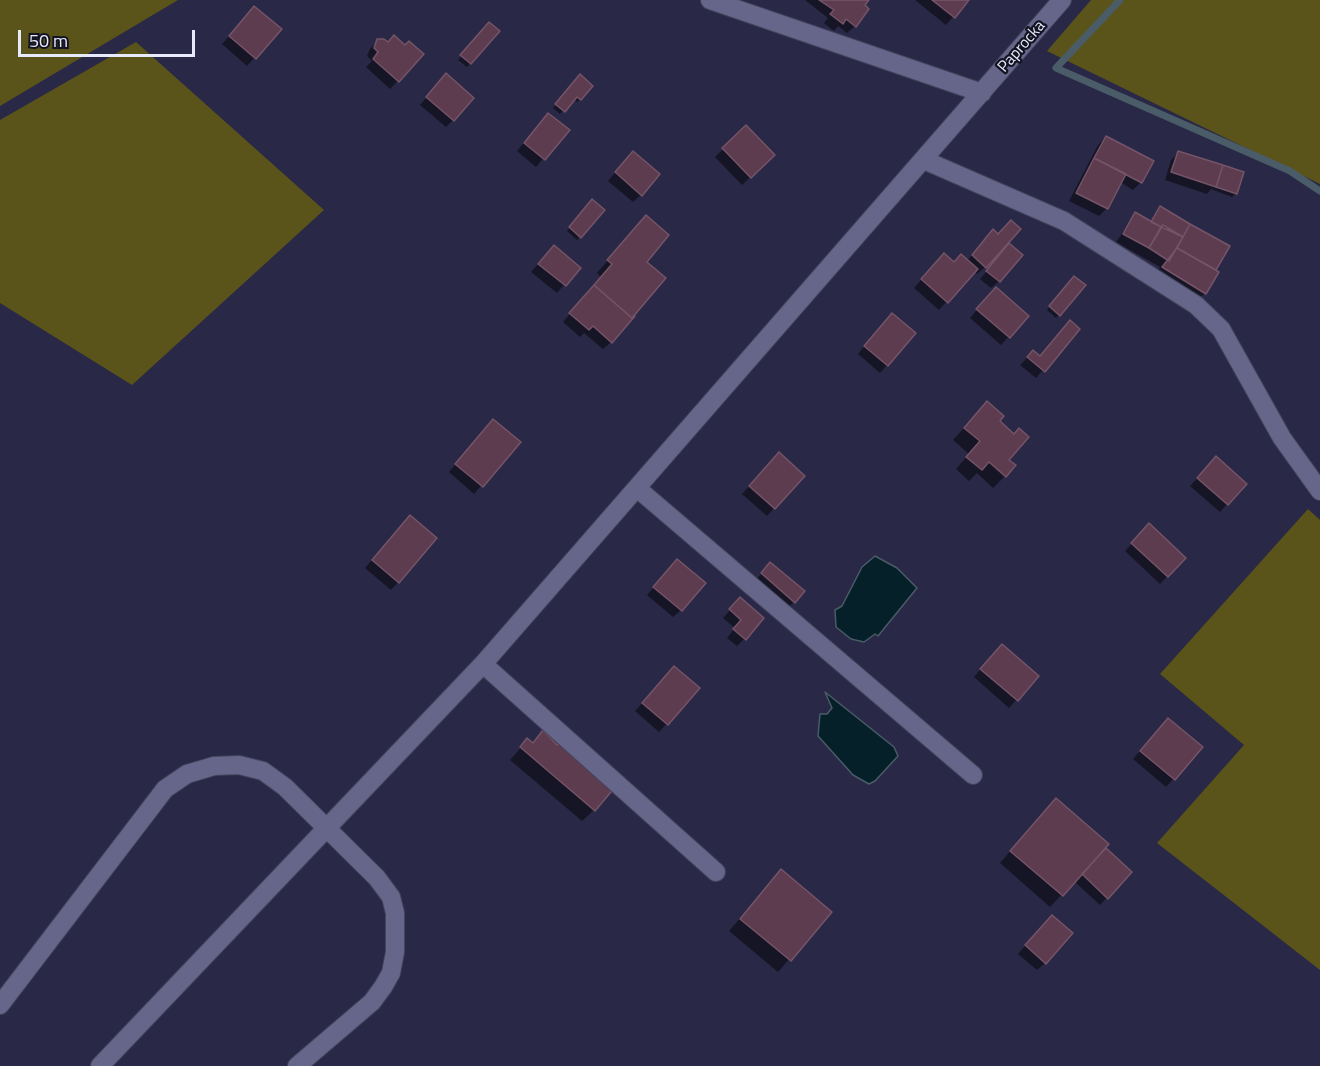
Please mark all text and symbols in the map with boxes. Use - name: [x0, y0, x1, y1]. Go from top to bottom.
- street label: Paprocka: [994, 17, 1050, 77]
- scale bar: [21, 18, 198, 56]
- text: 50 m: [29, 27, 68, 54]

